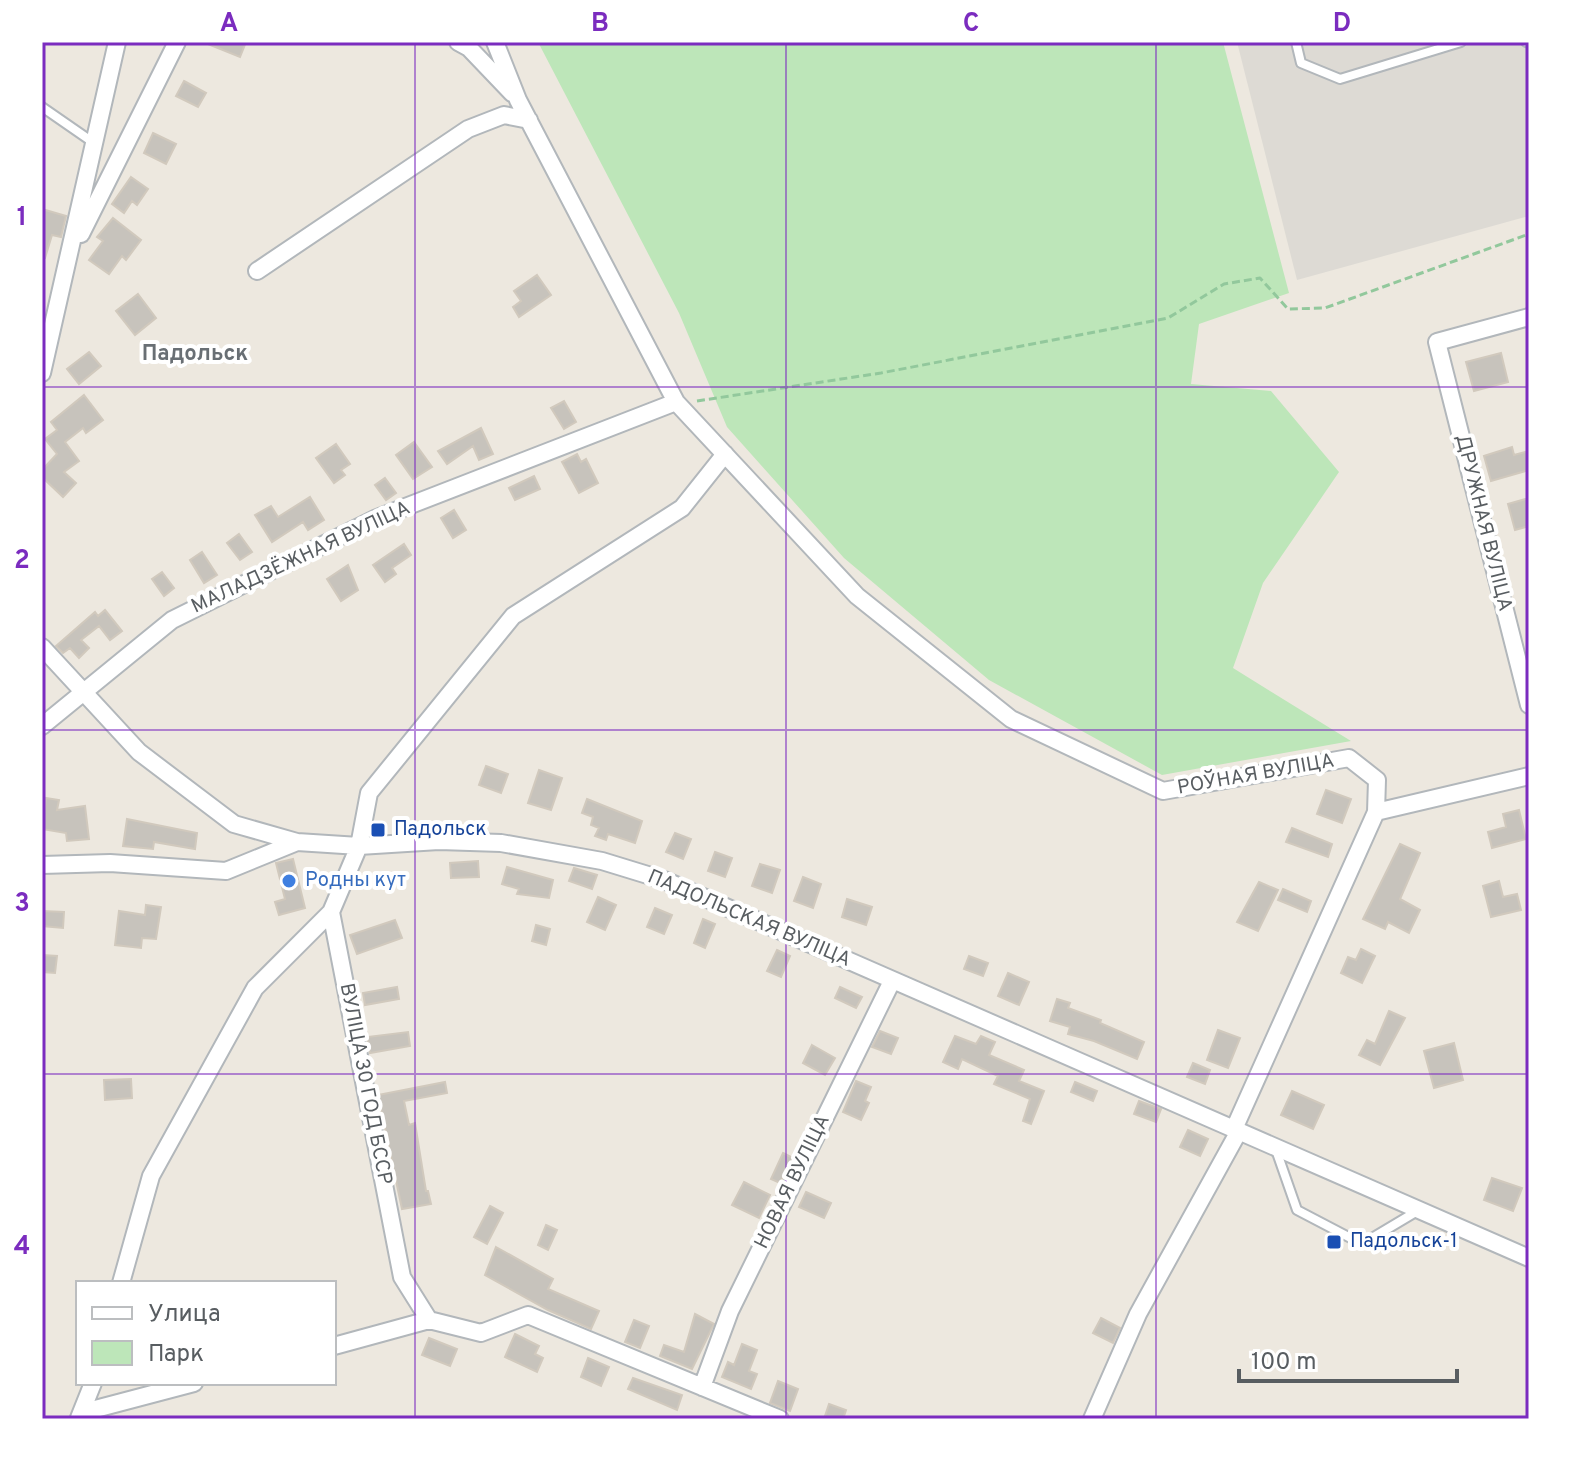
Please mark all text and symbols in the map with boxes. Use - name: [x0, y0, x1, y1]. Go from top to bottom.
- text: A: [220, 8, 238, 41]
- text: B: [591, 8, 609, 41]
- text: C: [963, 8, 979, 41]
- text: D: [1333, 8, 1351, 41]
- text: 1: [17, 202, 27, 235]
- district label: Падольск: [142, 341, 248, 368]
- street label: ДРУЖНАЯ ВУЛІЦА: [1448, 432, 1518, 614]
- street label: МАЛАДЗЁЖНАЯ ВУЛІЦА: [187, 495, 415, 620]
- text: 2: [14, 545, 30, 578]
- street label: РОЎНАЯ ВУЛІЦА: [1175, 746, 1337, 802]
- place label: Падольск: [394, 817, 487, 843]
- marker: Падольск: [369, 821, 387, 839]
- street label: ПАДОЛЬСКАЯ ВУЛІЦА: [643, 864, 855, 974]
- place label: Родны кут: [305, 868, 406, 894]
- marker: Родны кут: [280, 872, 298, 890]
- text: 3: [14, 888, 30, 921]
- street label: ВУЛІЦА 30 ГОД БССР: [333, 981, 397, 1187]
- street label: НОВАЯ ВУЛІЦА: [749, 1111, 837, 1253]
- place label: Падольск-1: [1350, 1229, 1458, 1255]
- text: 4: [14, 1231, 30, 1264]
- marker: Падольск-1: [1325, 1233, 1343, 1251]
- legend: [76, 1281, 336, 1385]
- text: Улица: [148, 1300, 221, 1330]
- scale bar: [1239, 1333, 1457, 1383]
- text: Парк: [148, 1340, 204, 1370]
- text: 100 m: [1251, 1348, 1317, 1378]

